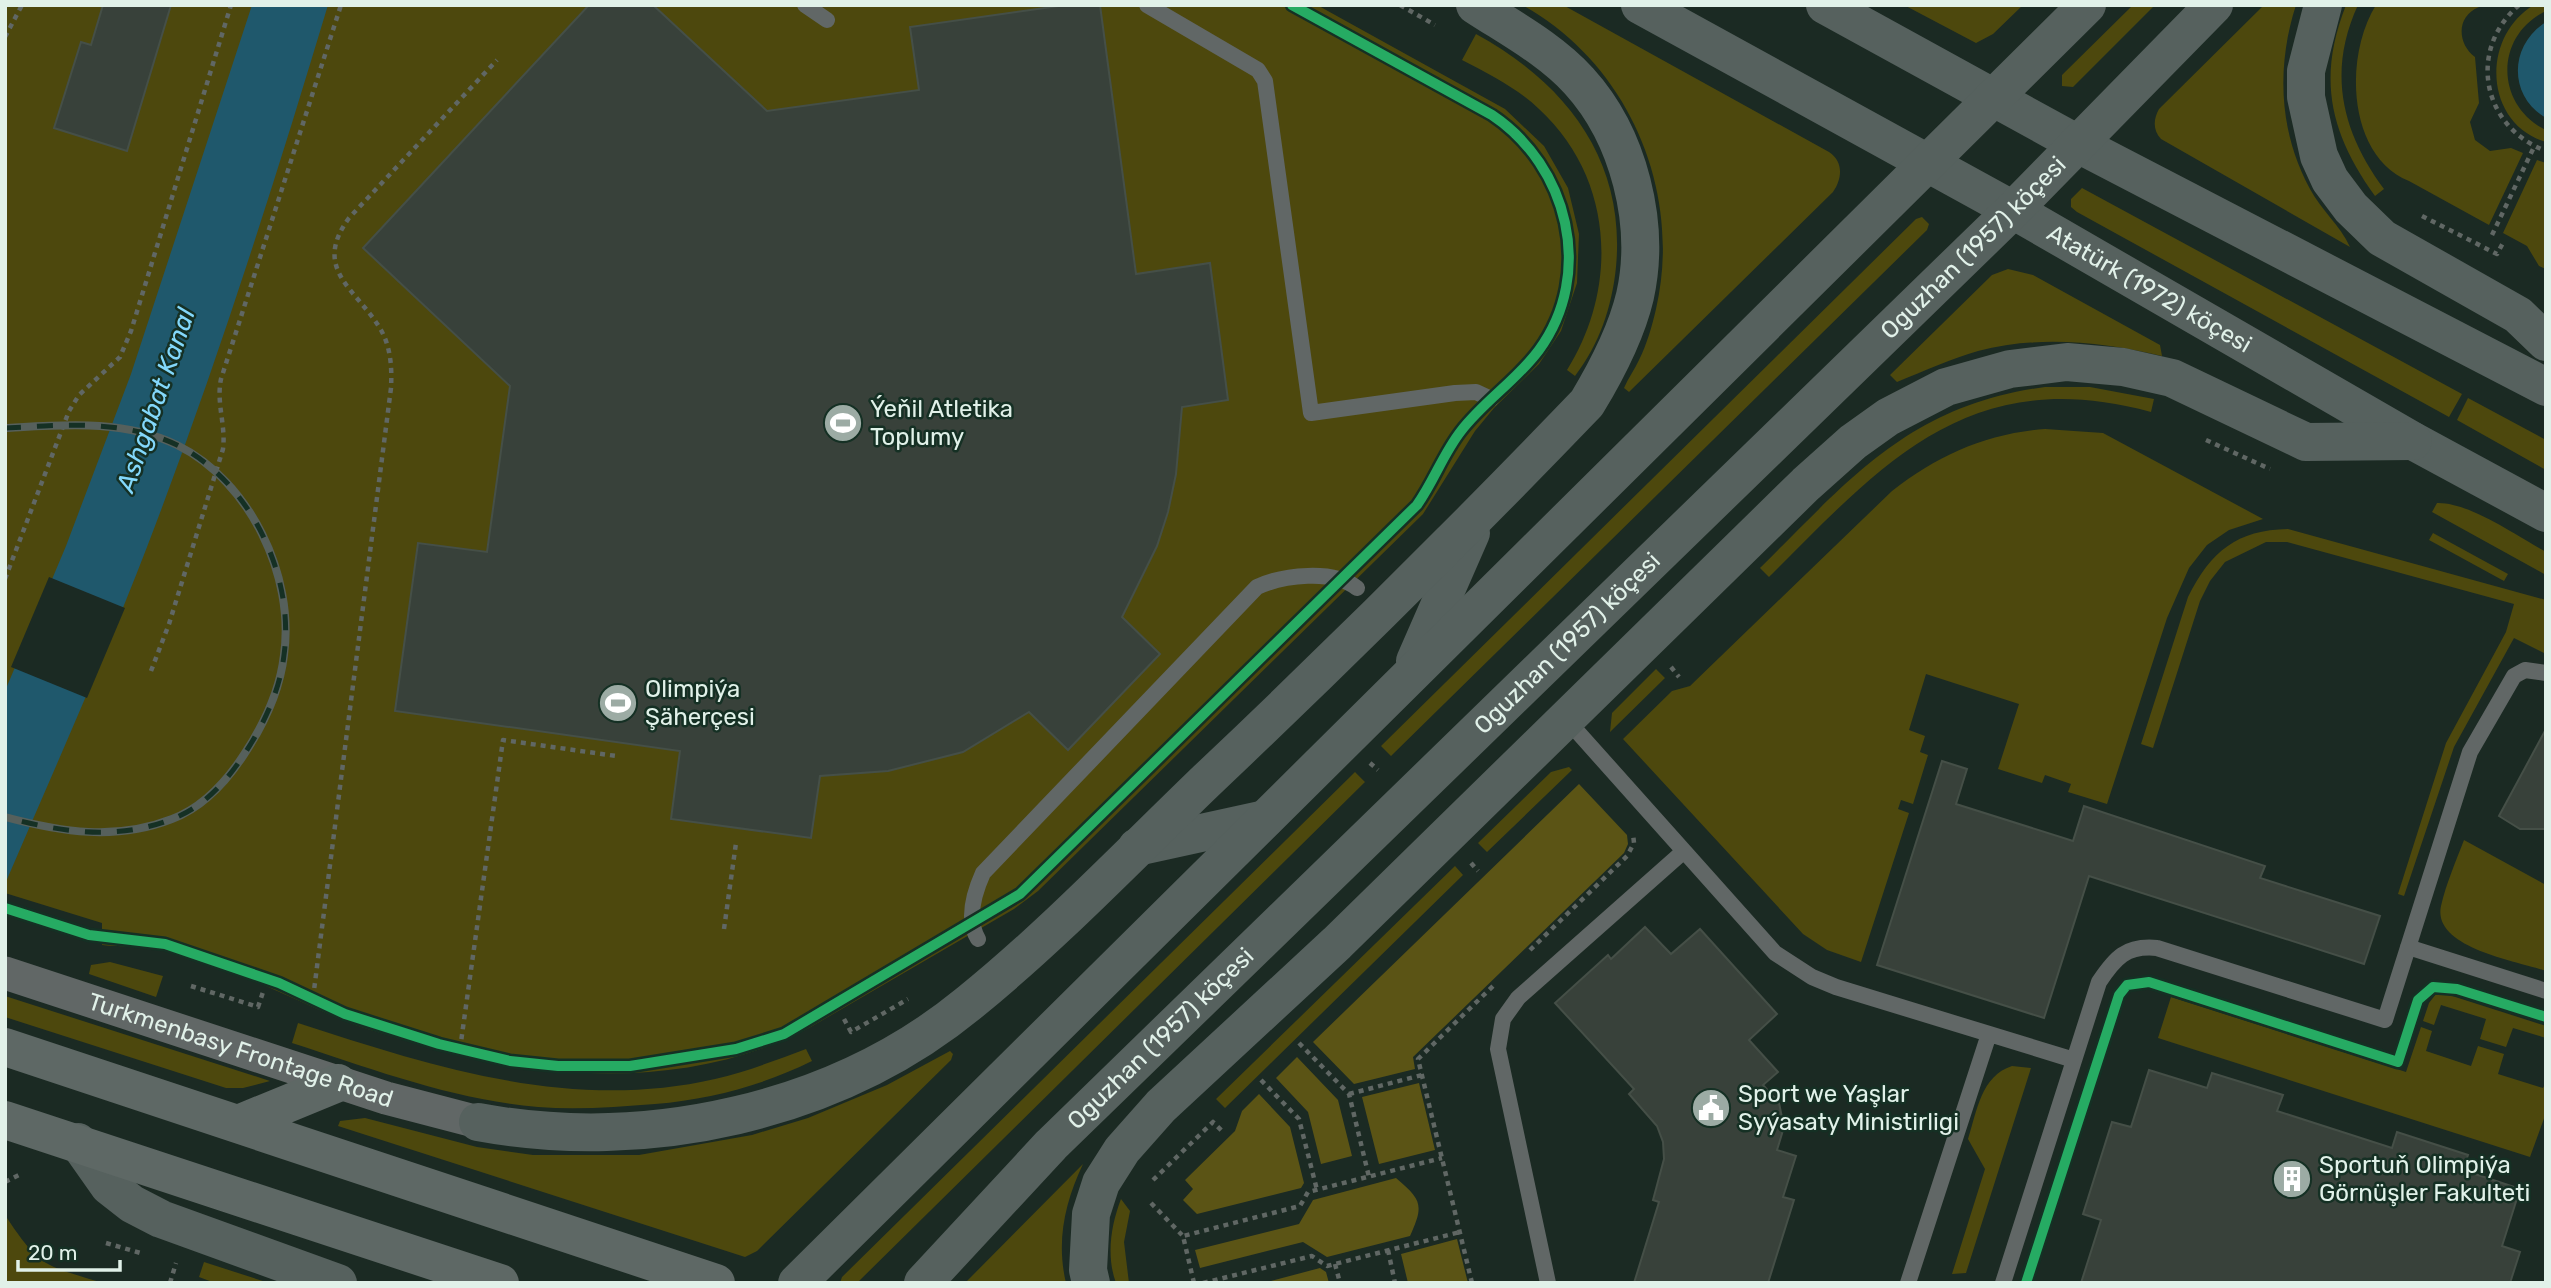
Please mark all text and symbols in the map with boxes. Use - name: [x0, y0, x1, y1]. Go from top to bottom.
- street label: Oguzhan (1957) köçesi: [1875, 151, 2072, 345]
- street label: Atatürk (1972) köçesi: [2042, 219, 2256, 359]
- water label: Ashgabat Kanal: [109, 303, 202, 498]
- place label: Ýeňil Atletika Toplumy: [870, 395, 1013, 451]
- sports icon: Ýeňil Atletika Toplumy: [822, 402, 864, 444]
- street label: Oguzhan (1957) köçesi: [1468, 547, 1666, 740]
- place label: Olimpiýa Şäherçesi: [645, 675, 755, 731]
- sports icon: Olimpiýa Şäherçesi: [597, 682, 639, 724]
- street label: Oguzhan (1957) köçesi: [1062, 942, 1259, 1135]
- street label: Turkmenbasy Frontage Road: [85, 987, 397, 1113]
- place label: Sport we Yaşlar Syýasaty Ministirligi: [1738, 1080, 1959, 1136]
- public building icon: Sport we Yaşlar Syýasaty Ministirligi: [1690, 1087, 1732, 1129]
- place label: Sportuň Olimpiýa Görnüşler Fakulteti: [2319, 1151, 2530, 1207]
- building icon: Sportuň Olimpiýa Görnüşler Fakulteti: [2271, 1158, 2313, 1200]
- scale bar: [18, 1228, 119, 1272]
- text: 20 m: [28, 1240, 77, 1265]

